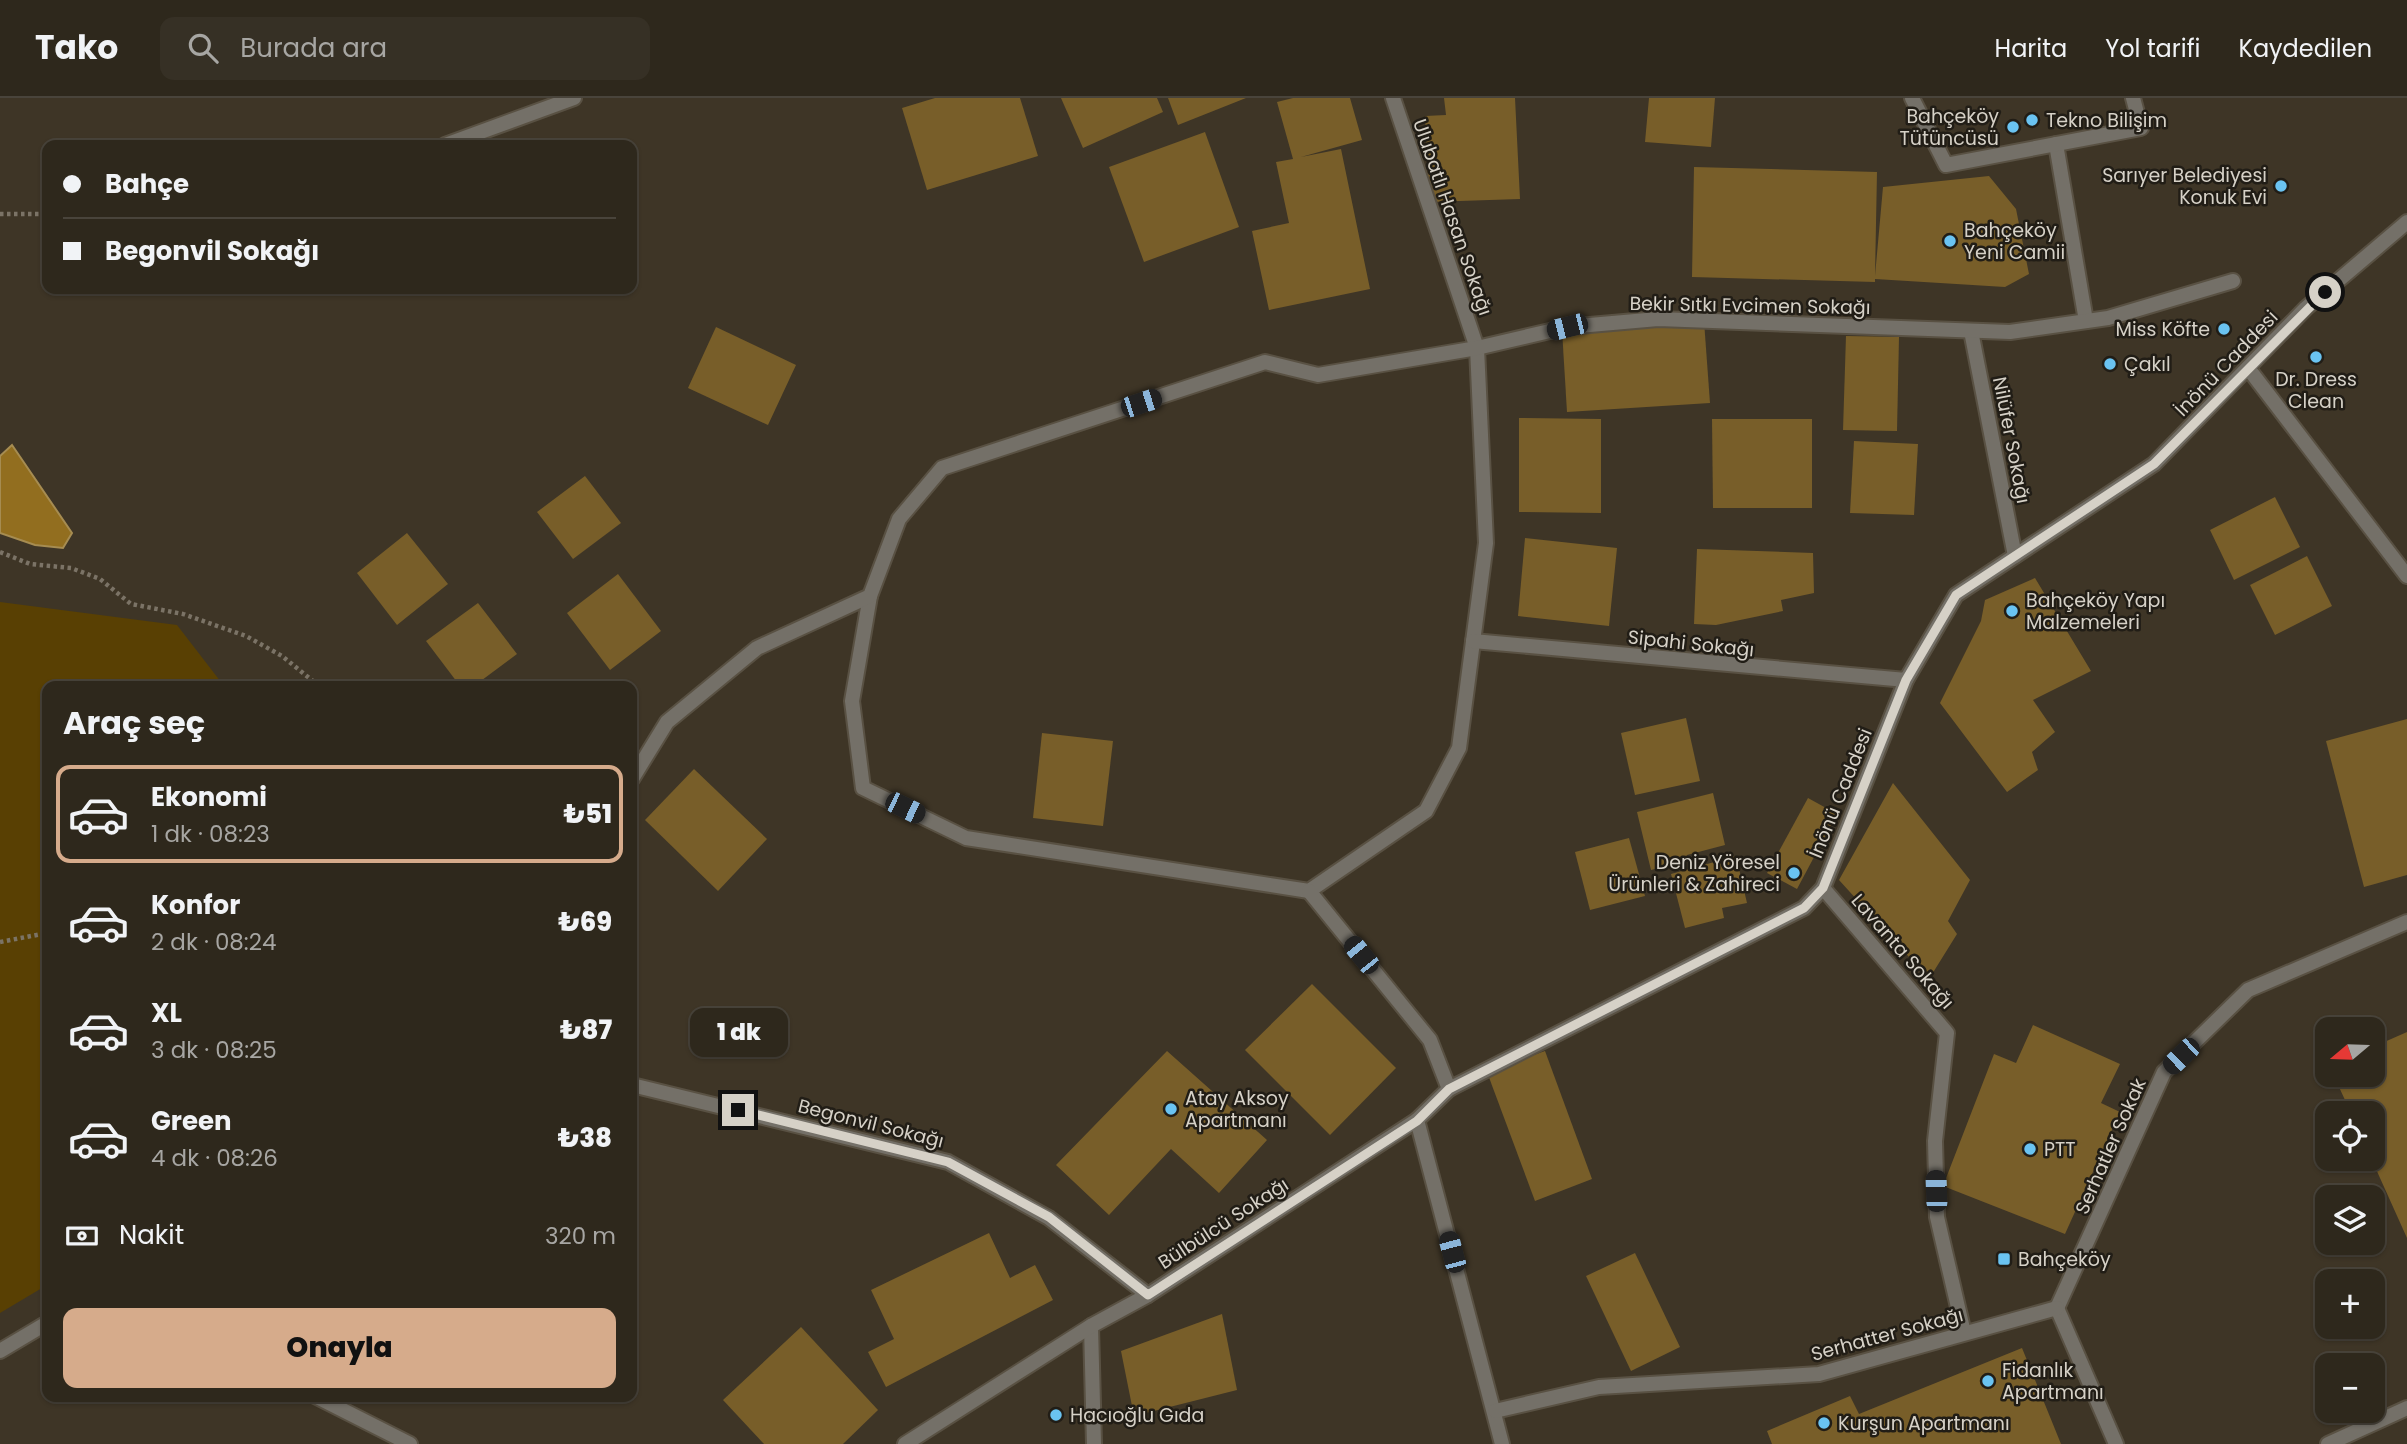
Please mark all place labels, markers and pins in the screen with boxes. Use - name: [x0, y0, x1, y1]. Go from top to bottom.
- place label: Bahçeköy Tütüncüsü: [1900, 103, 1999, 152]
- place label: Tekno Bilişim: [2046, 107, 2167, 134]
- marker: Tekno Bilişim: [2024, 112, 2040, 128]
- marker: Bahçeköy Tütüncüsü: [2005, 119, 2021, 135]
- place label: Sarıyer Belediyesi Konuk Evi: [2102, 162, 2267, 211]
- marker: Sarıyer Belediyesi Konuk Evi: [2273, 178, 2289, 194]
- place label: Bahçeköy Yeni Camii: [1964, 217, 2065, 266]
- marker: Bahçeköy Yeni Camii: [1942, 233, 1958, 249]
- place label: Miss Köfte: [2116, 316, 2210, 343]
- marker: Miss Köfte: [2216, 321, 2232, 337]
- marker: Dr. Dress Clean: [2308, 349, 2324, 365]
- place label: Çakıl: [2124, 351, 2171, 378]
- marker: Çakıl: [2102, 356, 2118, 372]
- place label: Dr. Dress Clean: [2275, 366, 2357, 415]
- place label: Bahçeköy Yapı Malzemeleri: [2026, 587, 2165, 636]
- marker: Bahçeköy Yapı Malzemeleri: [2004, 603, 2020, 619]
- place label: Deniz Yöresel Ürünleri & Zahireci: [1608, 849, 1780, 898]
- marker: Deniz Yöresel Ürünleri & Zahireci: [1786, 865, 1802, 881]
- place label: Atay Aksoy Apartmanı: [1185, 1085, 1289, 1134]
- marker: Atay Aksoy Apartmanı: [1163, 1101, 1179, 1117]
- place label: PTT: [2044, 1136, 2076, 1163]
- marker: PTT: [2022, 1141, 2038, 1157]
- place label: Bahçeköy: [2018, 1246, 2111, 1273]
- marker: Bahçeköy: [1996, 1251, 2012, 1267]
- place label: Fidanlık Apartmanı: [2002, 1357, 2104, 1406]
- marker: Fidanlık Apartmanı: [1980, 1373, 1996, 1389]
- place label: Hacıoğlu Gıda: [1070, 1402, 1204, 1429]
- marker: Hacıoğlu Gıda: [1048, 1407, 1064, 1423]
- place label: Kurşun Apartmanı: [1838, 1410, 2010, 1437]
- marker: Kurşun Apartmanı: [1816, 1415, 1832, 1431]

